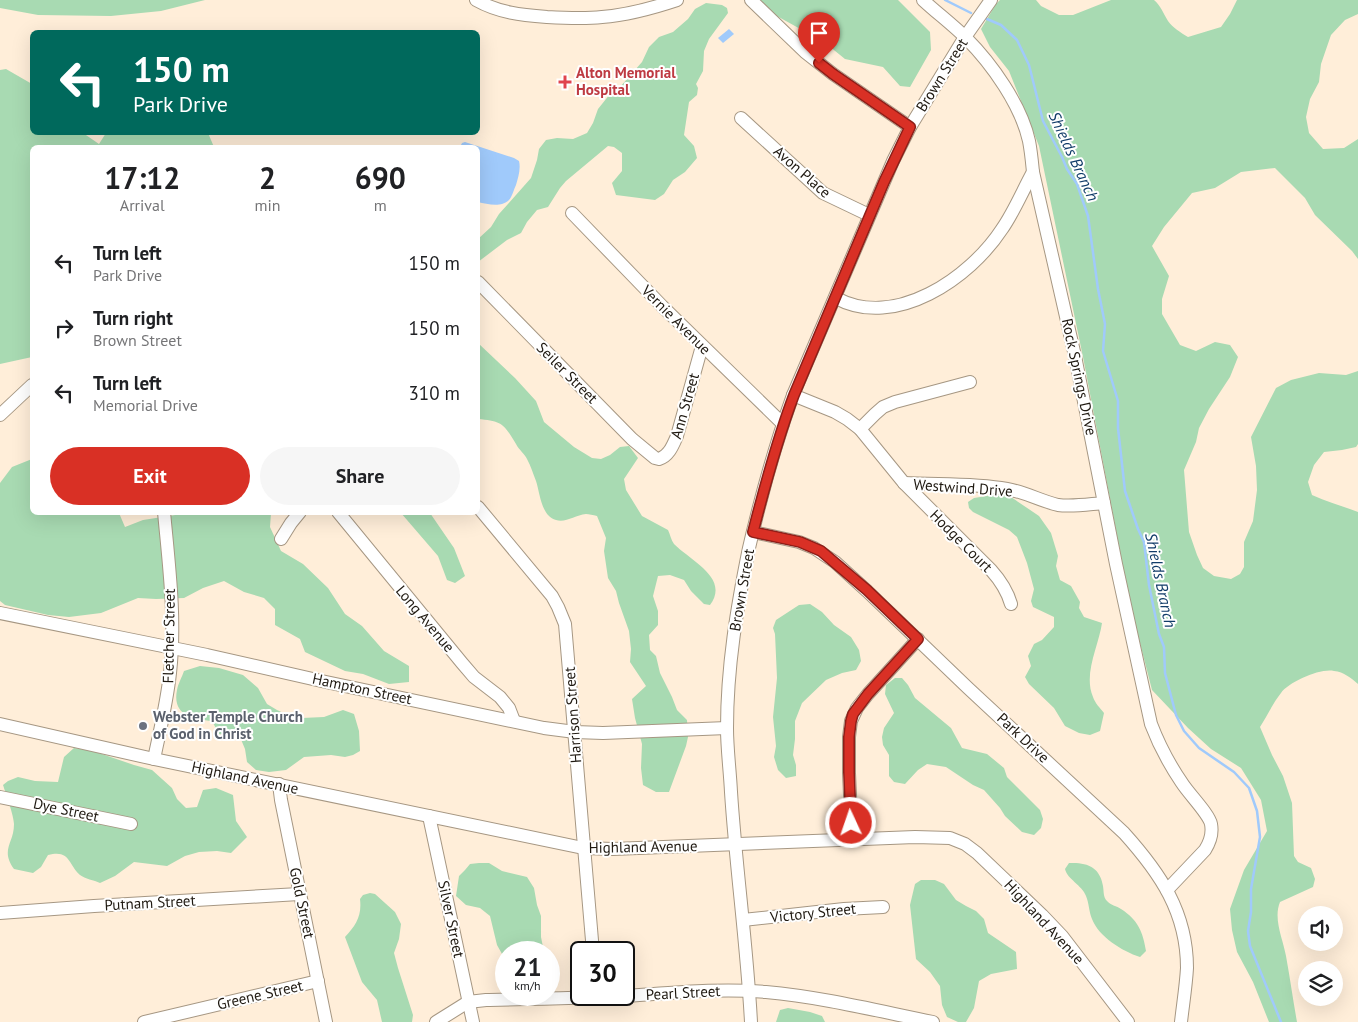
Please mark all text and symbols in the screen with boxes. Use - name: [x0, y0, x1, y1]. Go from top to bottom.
- pin: [798, 12, 840, 63]
- icon: arrive: [805, 19, 833, 47]
- street label: Brown Street: [911, 34, 972, 115]
- text: 150 m: [133, 46, 230, 92]
- icon: left: [50, 50, 115, 115]
- place label: Alton Memorial Hospital: [576, 63, 676, 99]
- marker: Alton Memorial Hospital: [558, 75, 572, 89]
- text: Park Drive: [133, 90, 228, 118]
- water label: Shields Branch: [1045, 108, 1103, 204]
- street label: Avon Place: [770, 142, 835, 202]
- text: 17:12: [104, 158, 180, 197]
- text: 2: [259, 158, 276, 197]
- text: 690: [355, 158, 406, 197]
- text: Arrival: [120, 195, 165, 215]
- text: min: [255, 195, 281, 215]
- text: m: [374, 195, 387, 215]
- text: Turn left: [93, 241, 162, 265]
- icon: left: [50, 249, 78, 277]
- text: 150 m: [408, 251, 460, 275]
- text: Park Drive: [93, 265, 162, 285]
- street label: Vernie Avenue: [637, 280, 715, 358]
- text: Turn right: [93, 306, 173, 330]
- icon: right: [50, 314, 78, 342]
- text: 150 m: [408, 316, 460, 340]
- street label: Rock Springs Drive: [1058, 317, 1101, 437]
- text: Brown Street: [93, 330, 182, 350]
- street label: Seiler Street: [533, 338, 602, 407]
- text: Turn left: [93, 371, 162, 395]
- street label: Ann Street: [666, 371, 703, 441]
- icon: left: [50, 379, 78, 407]
- text: 310 m: [408, 381, 460, 405]
- text: Memorial Drive: [93, 395, 198, 415]
- button: Exit: [50, 447, 250, 505]
- button: Share: [260, 447, 460, 505]
- street label: Westwind Drive: [913, 475, 1013, 500]
- street label: Hodge Court: [926, 505, 997, 576]
- water label: Shields Branch: [1141, 531, 1181, 629]
- street label: Brown Street: [725, 547, 758, 633]
- street label: Long Avenue: [392, 581, 459, 656]
- street label: Fletcher Street: [158, 588, 179, 683]
- street label: Harrison Street: [560, 666, 585, 764]
- street label: Hampton Street: [311, 669, 414, 708]
- place label: Webster Temple Church of God in Christ: [153, 707, 303, 743]
- street label: Park Drive: [993, 709, 1054, 767]
- marker: Webster Temple Church of God in Christ: [137, 720, 149, 732]
- street label: Highland Avenue: [190, 757, 300, 798]
- street label: Dye Street: [32, 793, 101, 826]
- position arrow: [824, 796, 876, 848]
- street label: Highland Avenue: [588, 836, 698, 857]
- street label: Gold Street: [286, 866, 319, 940]
- street label: Highland Avenue: [1000, 875, 1088, 968]
- street label: Silver Street: [434, 879, 469, 959]
- street label: Putnam Street: [104, 891, 196, 914]
- street label: Victory Street: [768, 899, 857, 927]
- map controls: [1298, 906, 1343, 1006]
- button: sound: [1298, 906, 1343, 951]
- speed limit sign: 30: [570, 941, 635, 1006]
- text: 21: [513, 951, 542, 983]
- button: layers: [1298, 961, 1343, 1006]
- street label: Greene Street: [215, 975, 305, 1014]
- text: km/h: [514, 978, 541, 993]
- street label: Pearl Street: [645, 981, 721, 1004]

